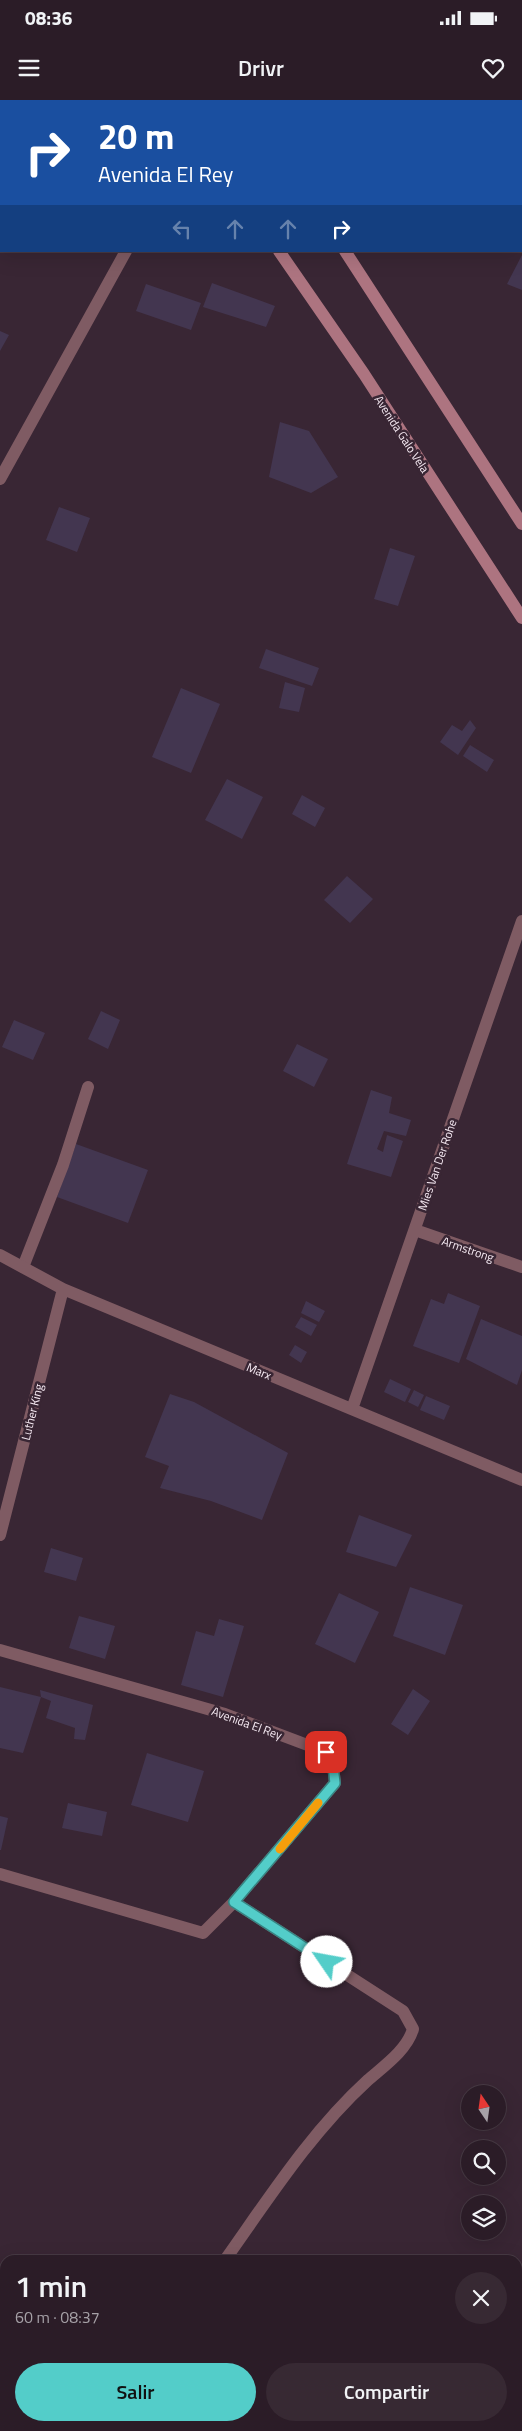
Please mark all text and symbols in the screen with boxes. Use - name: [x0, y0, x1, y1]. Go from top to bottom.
- text: 08:36: [25, 3, 72, 32]
- text: Drivr: [238, 51, 284, 85]
- icon: menu: [15, 54, 43, 82]
- icon: heart: [479, 54, 507, 82]
- text: 20 m: [98, 109, 174, 163]
- icon: right: [15, 120, 80, 185]
- text: Avenida El Rey: [98, 157, 233, 191]
- icon: left: [168, 215, 196, 243]
- icon: ahead: [221, 215, 249, 243]
- icon: ahead: [274, 215, 302, 243]
- icon: right: [327, 215, 355, 243]
- street label: Avenida Galo Vela: [370, 391, 434, 477]
- street label: Mies Van Der Rohe: [412, 1117, 462, 1213]
- street label: Armstrong: [439, 1231, 497, 1267]
- street label: Marx: [243, 1357, 275, 1385]
- street label: Luther King: [16, 1382, 48, 1442]
- street label: Avenida El Rey: [209, 1701, 285, 1745]
- pin: [305, 1731, 347, 1773]
- icon: arrive: [312, 1738, 340, 1766]
- position arrow: [300, 1935, 352, 1987]
- north arrow: [461, 2085, 506, 2130]
- map controls: [461, 2085, 506, 2240]
- button: search: [461, 2140, 506, 2185]
- button: layers: [461, 2195, 506, 2240]
- text: 1 min: [15, 2263, 87, 2309]
- button: close: [455, 2272, 507, 2324]
- text: 60 m · 08:37: [15, 2305, 100, 2329]
- button: Salir: [15, 2363, 256, 2421]
- button: Compartir: [266, 2363, 507, 2421]

